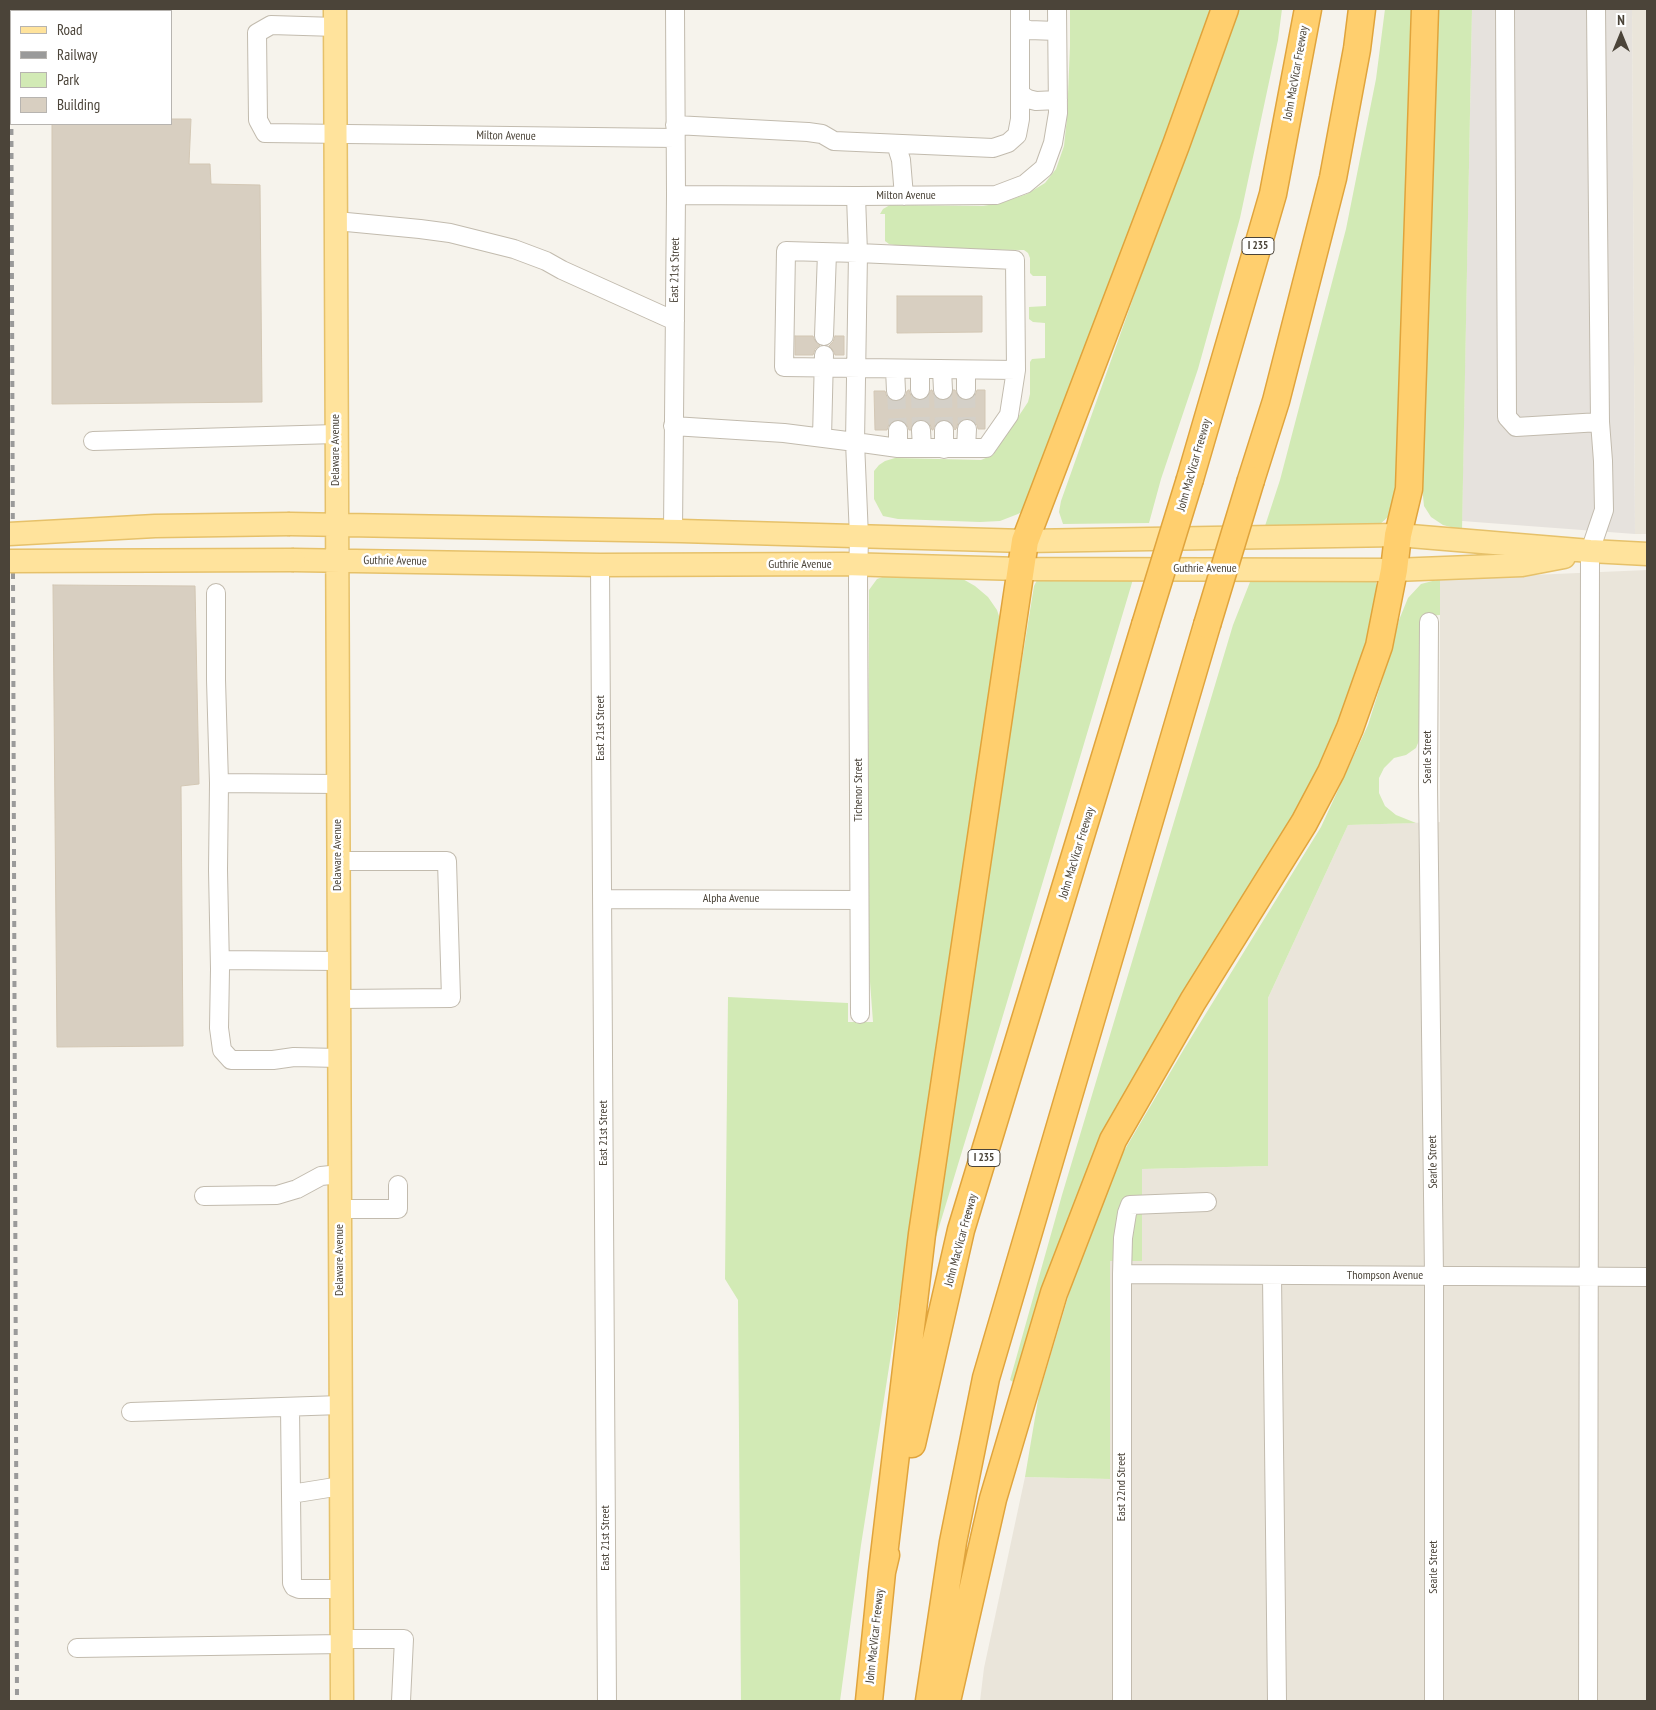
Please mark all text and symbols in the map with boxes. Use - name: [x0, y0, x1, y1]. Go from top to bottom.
- legend: [10, 10, 172, 125]
- north arrow: [1596, 10, 1646, 60]
- text: N: [1617, 11, 1625, 29]
- text: Road: [57, 20, 83, 39]
- street label: John MacVicar Freeway: [1281, 25, 1311, 121]
- text: Railway: [57, 45, 97, 64]
- text: Park: [57, 70, 79, 89]
- text: Building: [57, 95, 100, 114]
- street label: Milton Avenue: [476, 128, 536, 144]
- street label: Milton Avenue: [876, 189, 936, 203]
- street label: East 21st Street: [667, 237, 683, 303]
- road number: I 235: [1242, 238, 1274, 255]
- street label: Delaware Avenue: [329, 414, 343, 486]
- street label: John MacVicar Freeway: [1174, 417, 1214, 513]
- street label: Guthrie Avenue: [363, 553, 427, 569]
- street label: Guthrie Avenue: [768, 558, 832, 572]
- street label: Guthrie Avenue: [1173, 562, 1237, 576]
- street label: East 21st Street: [594, 695, 608, 761]
- street label: Searle Street: [1421, 730, 1435, 784]
- street label: Tichenor Street: [852, 758, 866, 822]
- street label: John MacVicar Freeway: [1056, 805, 1098, 901]
- street label: Delaware Avenue: [331, 819, 345, 891]
- street label: Alpha Avenue: [703, 892, 759, 906]
- street label: East 21st Street: [597, 1100, 611, 1166]
- street label: Searle Street: [1425, 1135, 1441, 1189]
- road number: I 235: [968, 1150, 1000, 1166]
- street label: John MacVicar Freeway: [942, 1192, 980, 1288]
- street label: Delaware Avenue: [333, 1224, 347, 1296]
- street label: Thompson Avenue: [1347, 1269, 1423, 1283]
- street label: East 22nd Street: [1115, 1453, 1129, 1521]
- street label: East 21st Street: [599, 1505, 613, 1571]
- street label: Searle Street: [1427, 1540, 1441, 1594]
- street label: John MacVicar Freeway: [863, 1588, 887, 1684]

